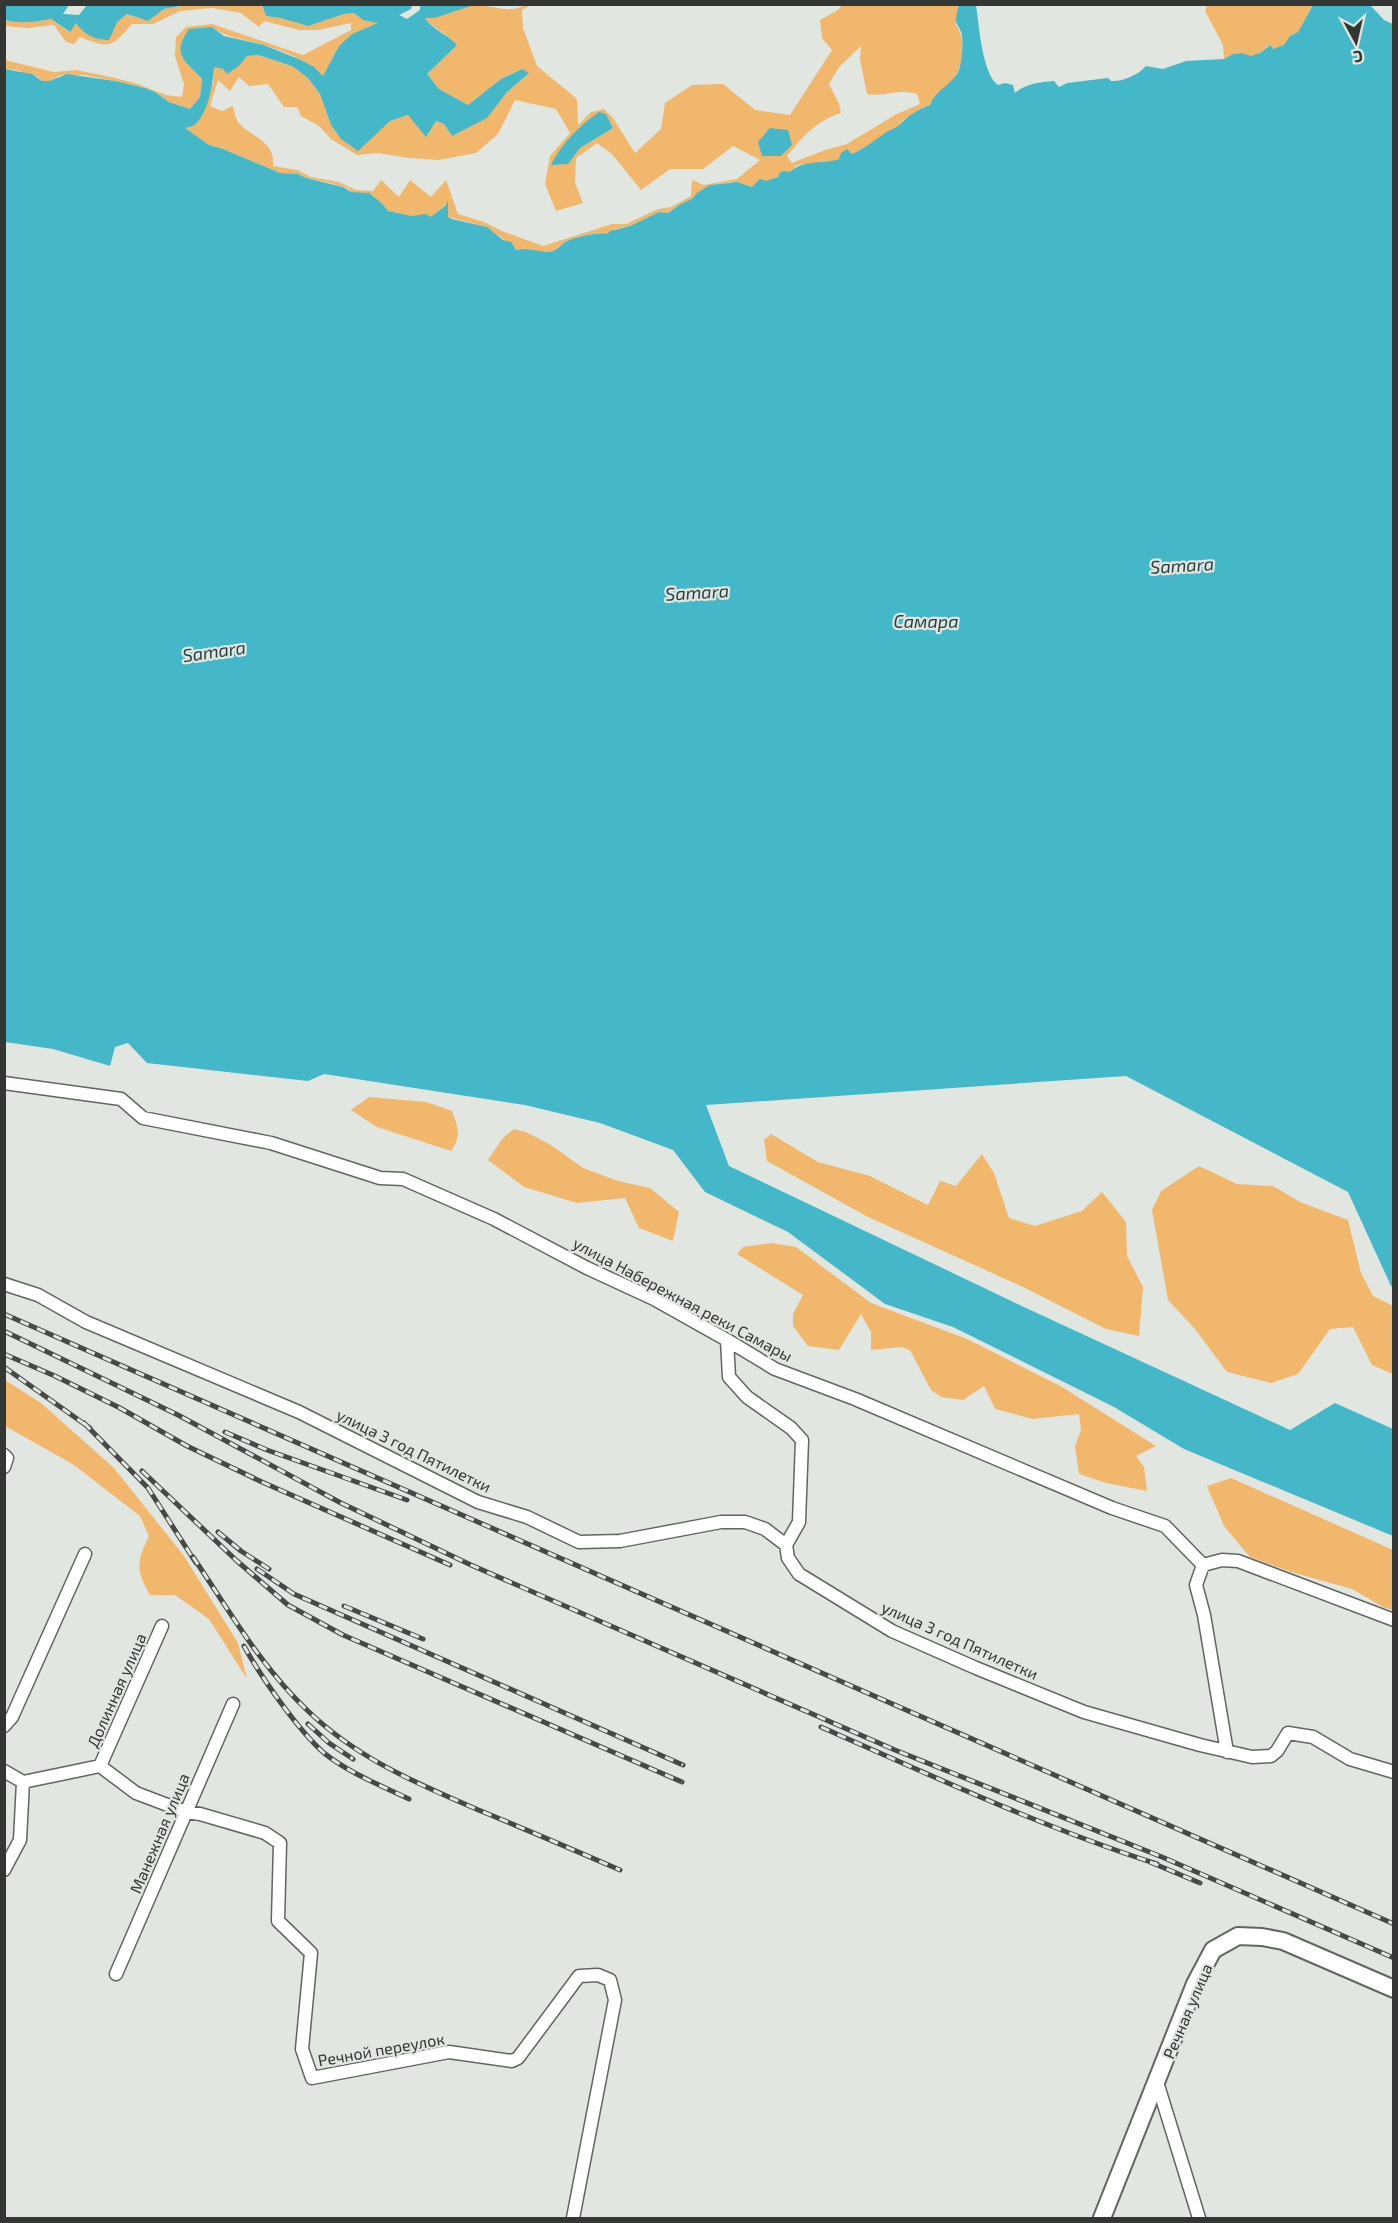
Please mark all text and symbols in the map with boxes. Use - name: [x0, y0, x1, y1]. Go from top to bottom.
- north arrow: [1326, 12, 1386, 72]
- text: С: [1352, 47, 1364, 67]
- water label: Samara: [1150, 552, 1214, 578]
- water label: Samara: [665, 579, 729, 605]
- water label: Самара: [893, 610, 959, 632]
- water label: Samara: [181, 636, 247, 666]
- street label: улица Набережная реки Самары: [570, 1233, 796, 1366]
- street label: улица 3 год Пятилетки: [333, 1404, 494, 1497]
- street label: улица 3 год Пятилетки: [878, 1597, 1041, 1684]
- street label: Долинная улица: [82, 1630, 151, 1750]
- street label: Манежная улица: [125, 1770, 194, 1896]
- street label: Речная улица: [1158, 1961, 1217, 2062]
- street label: Речной переулок: [316, 2028, 446, 2070]

